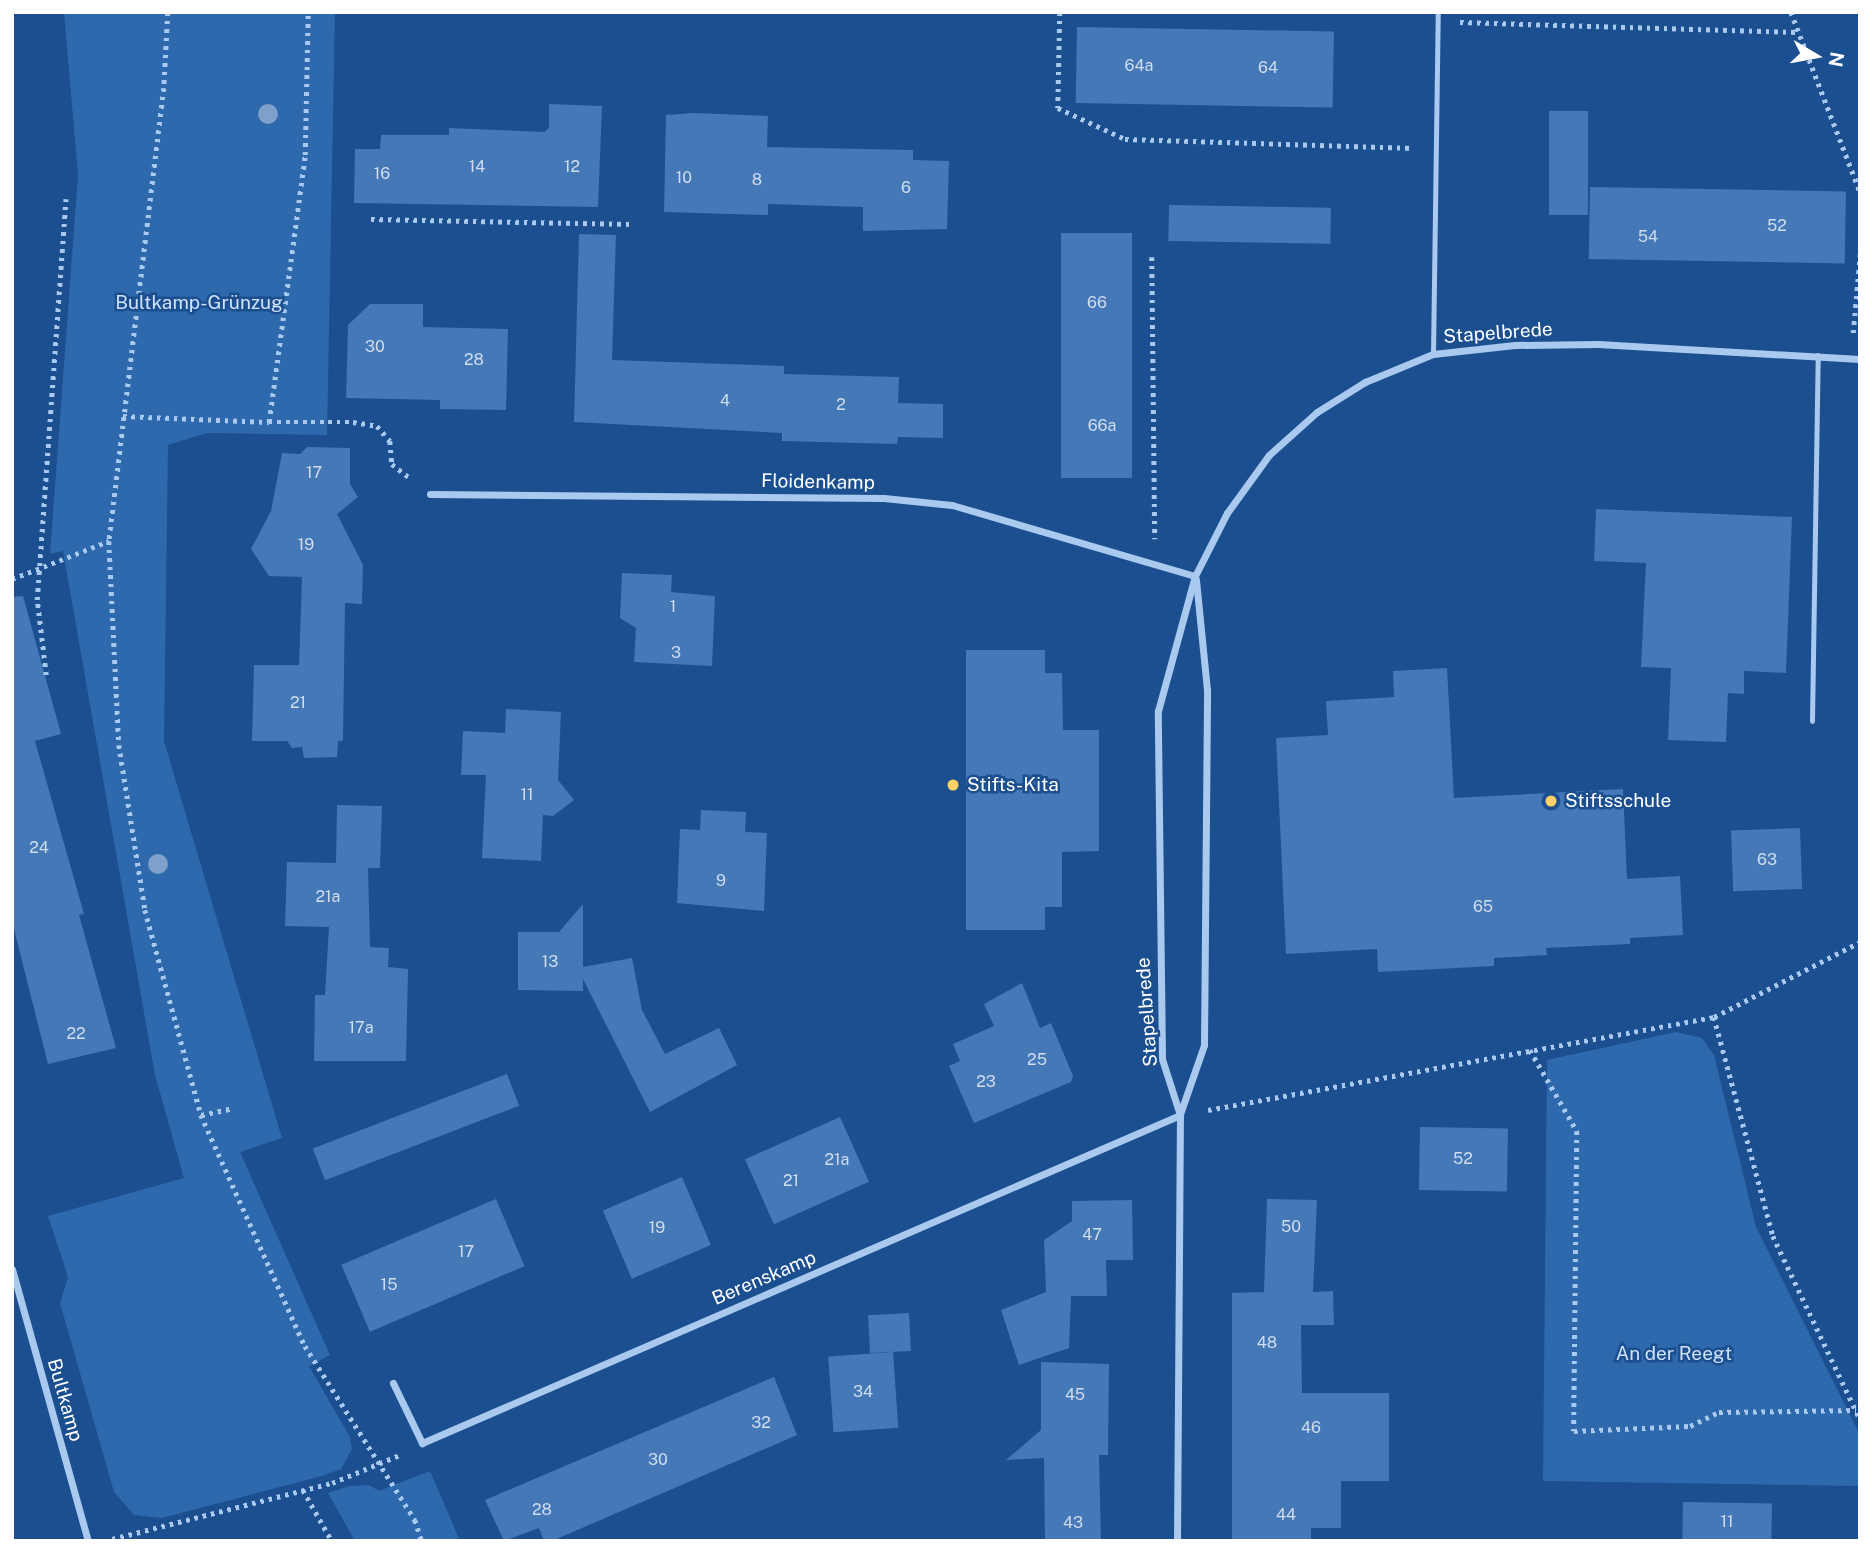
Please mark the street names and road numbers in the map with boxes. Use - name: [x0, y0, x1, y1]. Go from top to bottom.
- street label: Stapelbrede: [1443, 318, 1553, 348]
- street label: Floidenkamp: [761, 470, 875, 494]
- street label: Stapelbrede: [1132, 957, 1162, 1067]
- street label: Berenskamp: [709, 1246, 819, 1310]
- street label: Bultkamp: [42, 1356, 88, 1444]

